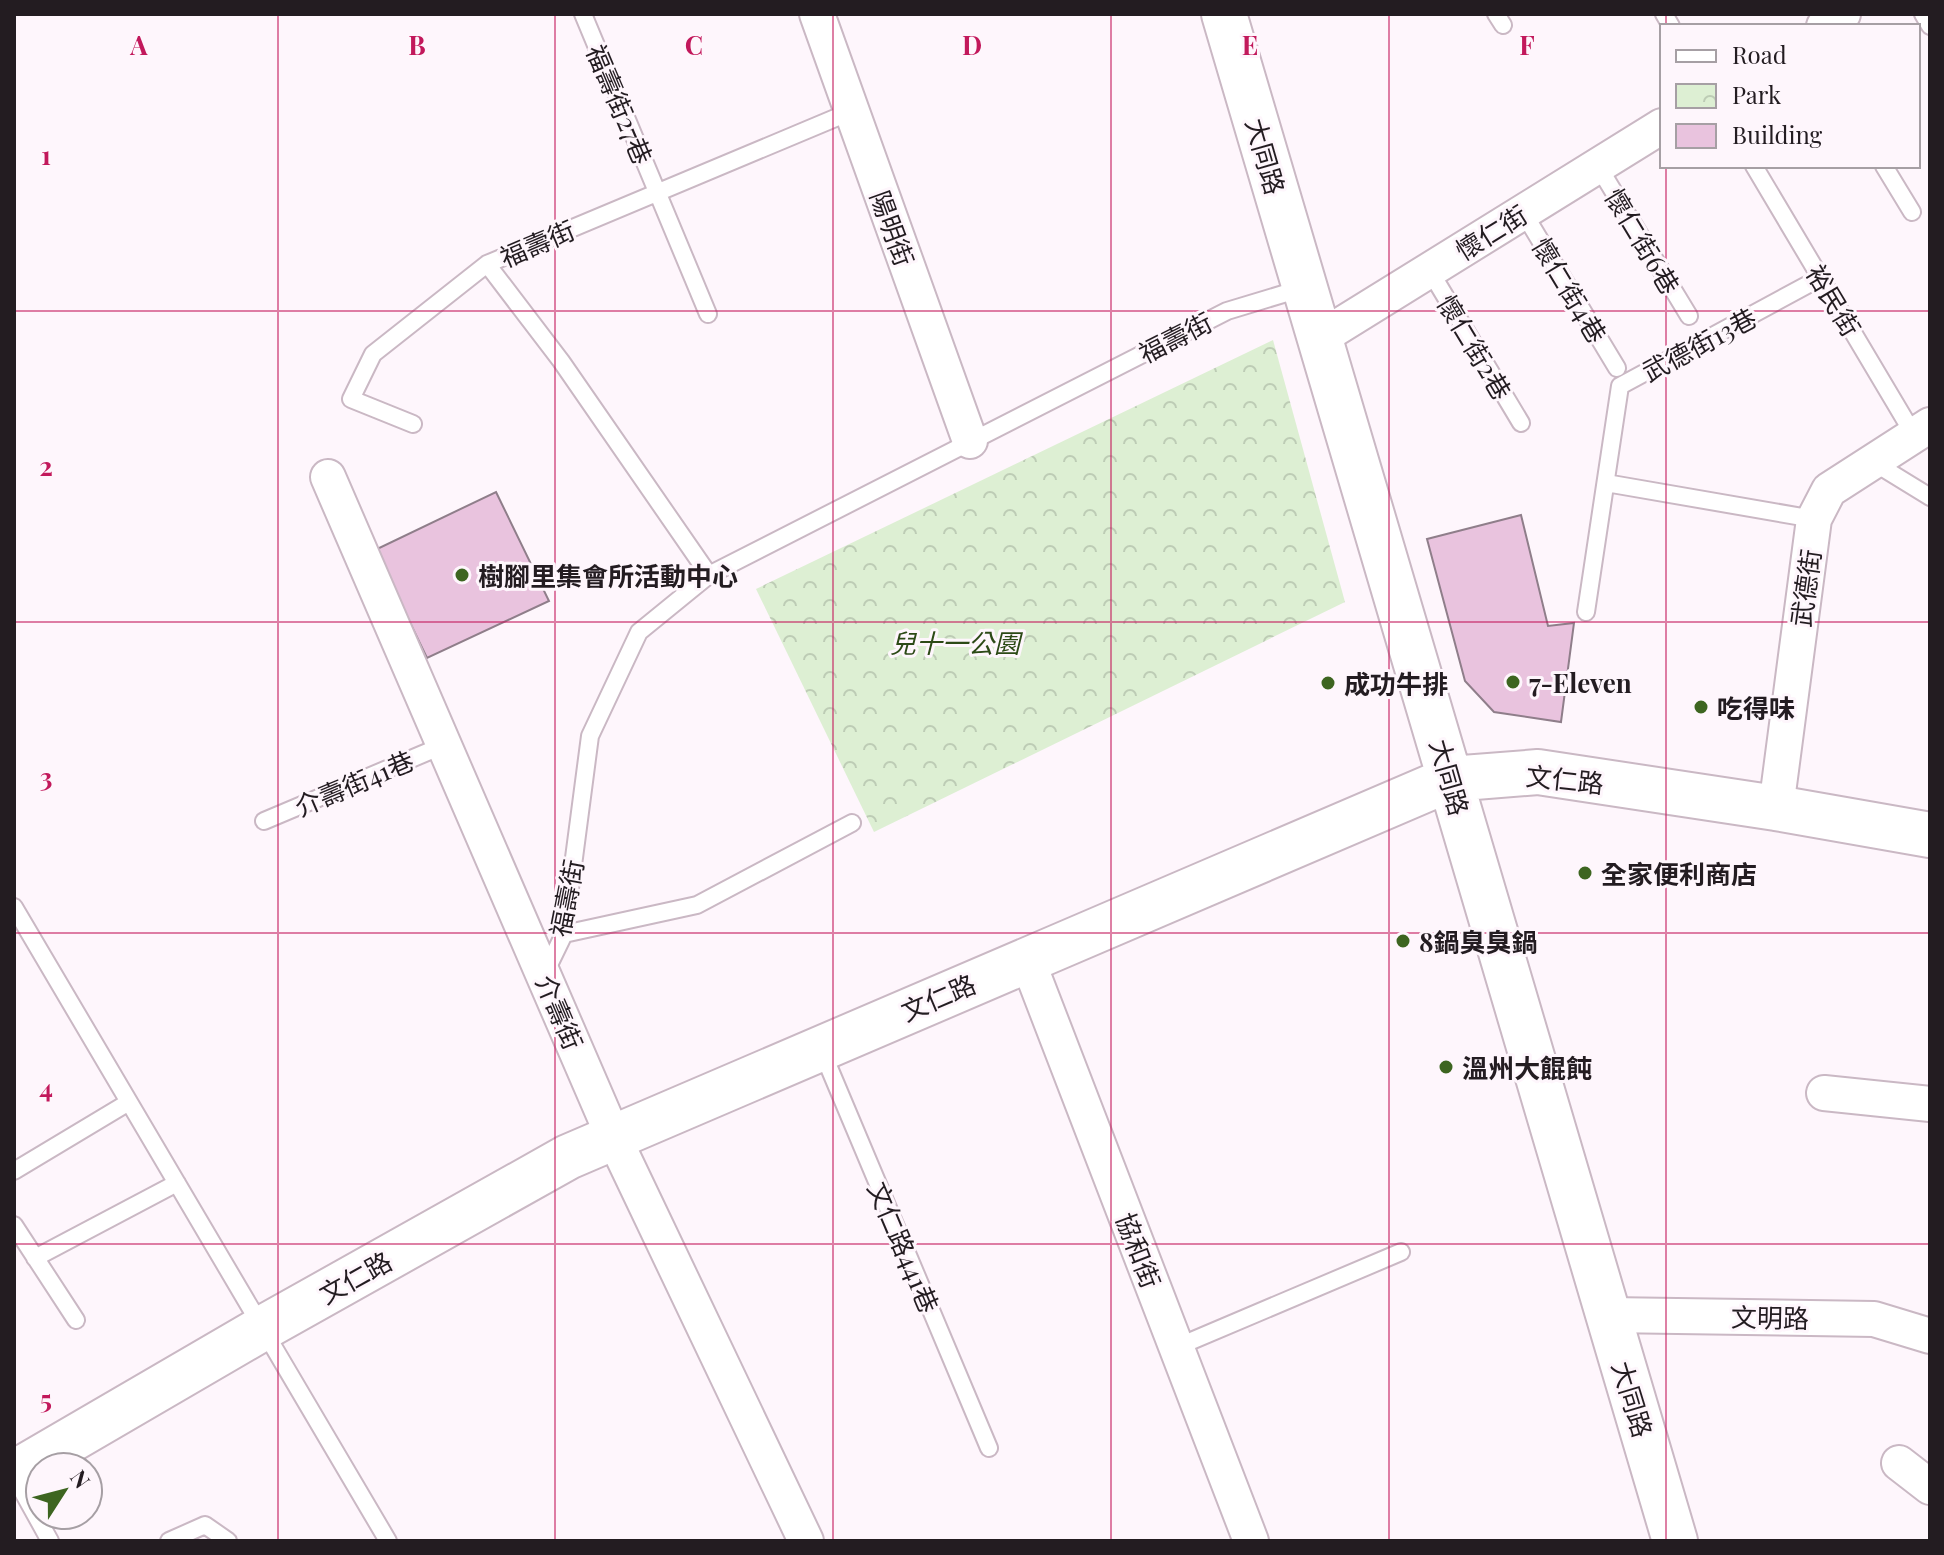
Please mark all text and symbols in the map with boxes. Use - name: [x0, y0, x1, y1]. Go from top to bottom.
- legend: [1660, 24, 1920, 168]
- text: A: [129, 27, 148, 62]
- text: B: [408, 27, 426, 62]
- text: C: [685, 27, 703, 62]
- text: D: [962, 27, 982, 62]
- text: E: [1242, 27, 1258, 62]
- text: F: [1519, 27, 1535, 62]
- text: Road: [1732, 38, 1787, 70]
- street label: 福壽街27巷: [579, 39, 661, 169]
- text: Park: [1732, 78, 1782, 110]
- street label: 大同路: [1238, 114, 1294, 198]
- text: Building: [1732, 118, 1823, 150]
- text: 1: [41, 137, 51, 172]
- street label: 懷仁街6巷: [1598, 182, 1688, 300]
- street label: 陽明街: [863, 185, 923, 271]
- street label: 懷仁街: [1449, 196, 1533, 268]
- street label: 福壽街: [494, 212, 580, 274]
- street label: 懷仁街4巷: [1525, 231, 1615, 349]
- street label: 裕民街: [1799, 258, 1869, 342]
- street label: 懷仁街2巷: [1430, 288, 1520, 406]
- street label: 武德街13巷: [1636, 299, 1762, 389]
- street label: 福壽街: [1132, 304, 1218, 370]
- text: 2: [39, 448, 53, 483]
- street label: 武德街: [1782, 547, 1828, 629]
- place label: 樹腳里集會所活動中心: [478, 558, 738, 593]
- marker: 樹腳里集會所活動中心: [453, 566, 471, 584]
- park label: 兒十一公園: [890, 625, 1024, 660]
- place label: 7-Eleven: [1529, 665, 1632, 700]
- place label: 成功牛排: [1344, 666, 1448, 701]
- marker: 7-Eleven: [1504, 673, 1522, 691]
- marker: 成功牛排: [1319, 674, 1337, 692]
- place label: 吃得味: [1717, 690, 1795, 725]
- marker: 吃得味: [1692, 698, 1710, 716]
- street label: 大同路: [1422, 735, 1478, 819]
- street label: 介壽街41巷: [289, 742, 419, 824]
- street label: 文仁路: [1524, 758, 1606, 800]
- text: 3: [40, 759, 52, 794]
- street label: 福壽街: [541, 856, 591, 940]
- place label: 全家便利商店: [1601, 856, 1757, 891]
- marker: 全家便利商店: [1576, 864, 1594, 882]
- place label: 8鍋臭臭鍋: [1419, 924, 1538, 959]
- marker: 8鍋臭臭鍋: [1394, 932, 1412, 950]
- street label: 文仁路: [895, 966, 981, 1028]
- street label: 介壽街: [529, 969, 591, 1055]
- place label: 溫州大餛飩: [1462, 1050, 1592, 1085]
- marker: 溫州大餛飩: [1437, 1058, 1455, 1076]
- text: 4: [39, 1070, 53, 1105]
- street label: 文仁路441巷: [861, 1176, 947, 1318]
- street label: 協和街: [1109, 1207, 1169, 1293]
- street label: 文仁路: [312, 1243, 398, 1311]
- street label: 文明路: [1731, 1299, 1809, 1335]
- street label: 大同路: [1605, 1357, 1661, 1441]
- text: 5: [40, 1381, 52, 1416]
- north arrow: [24, 1451, 104, 1531]
- text: N: [64, 1463, 98, 1494]

